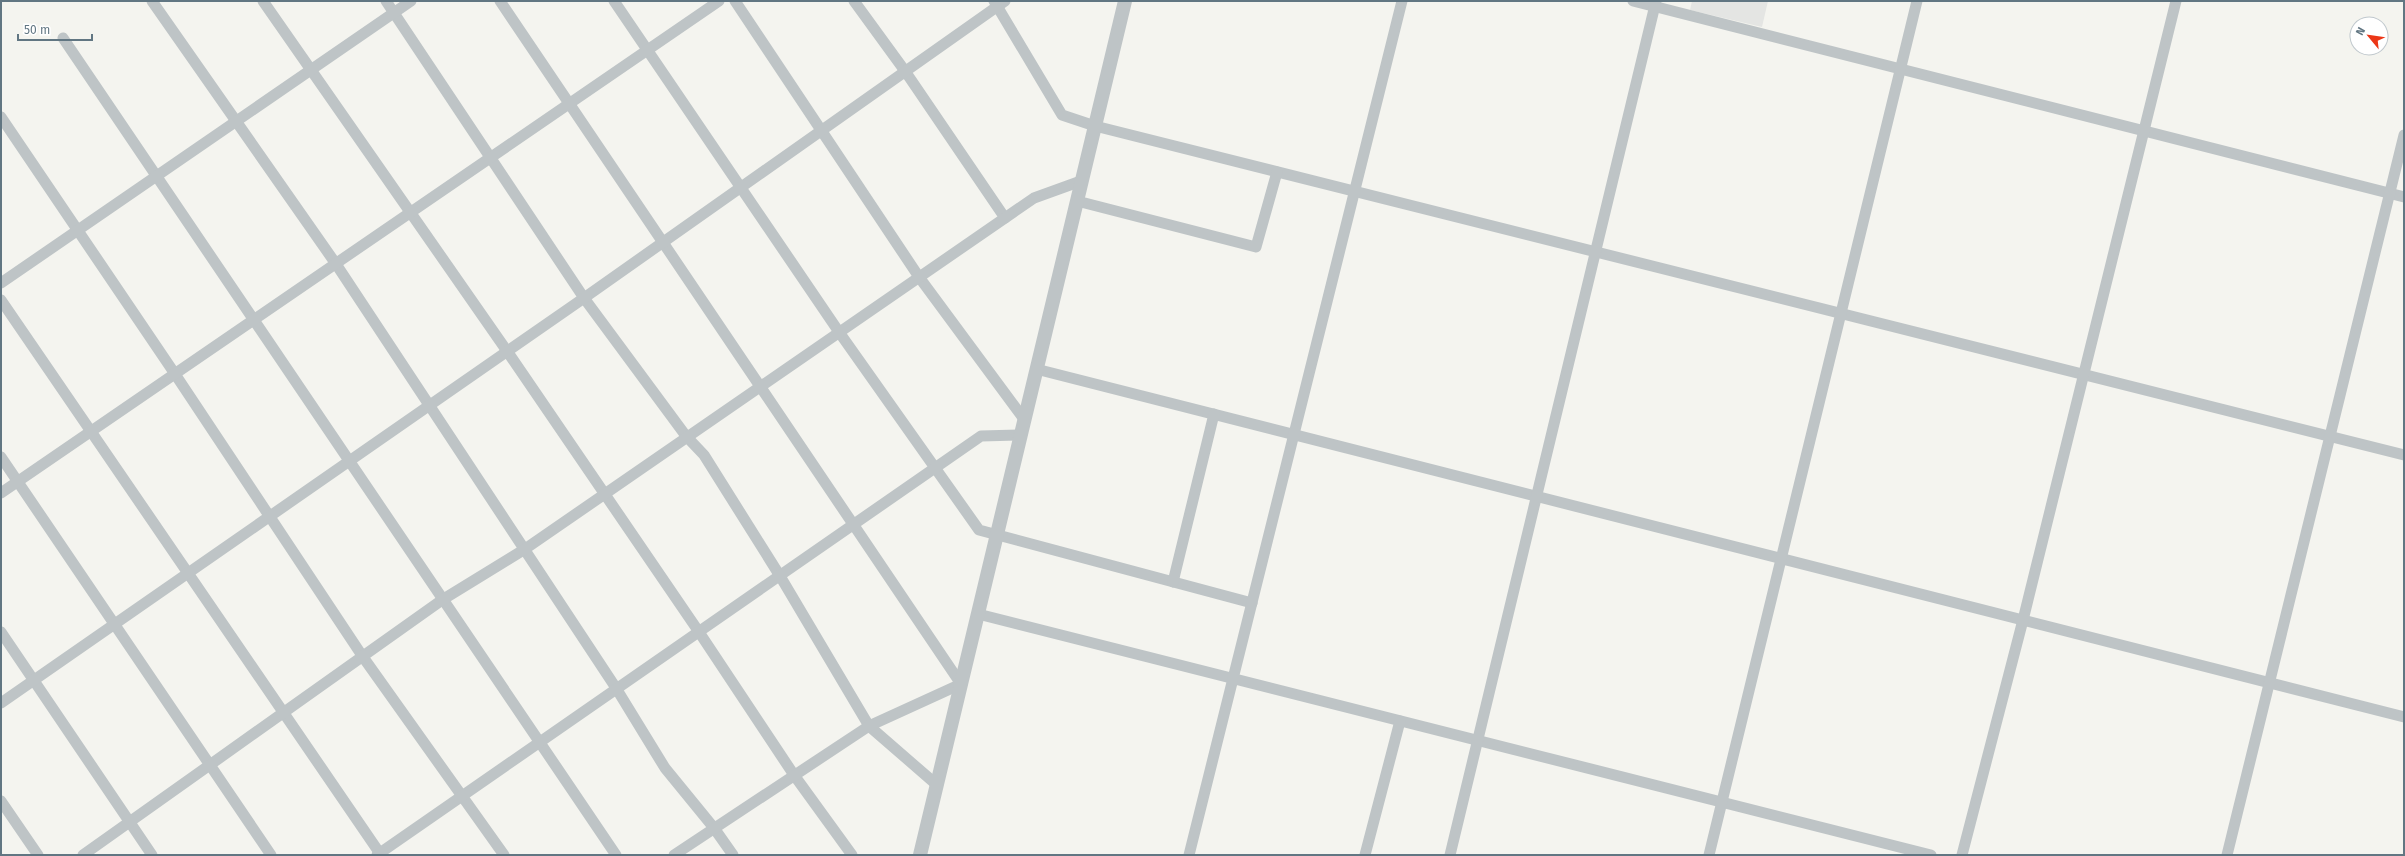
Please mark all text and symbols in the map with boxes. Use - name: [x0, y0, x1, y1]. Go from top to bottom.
- scale bar: [18, 16, 92, 42]
- north arrow: [2349, 16, 2389, 56]
- text: 50 m: [24, 23, 50, 37]
- text: N: [2353, 25, 2368, 38]

